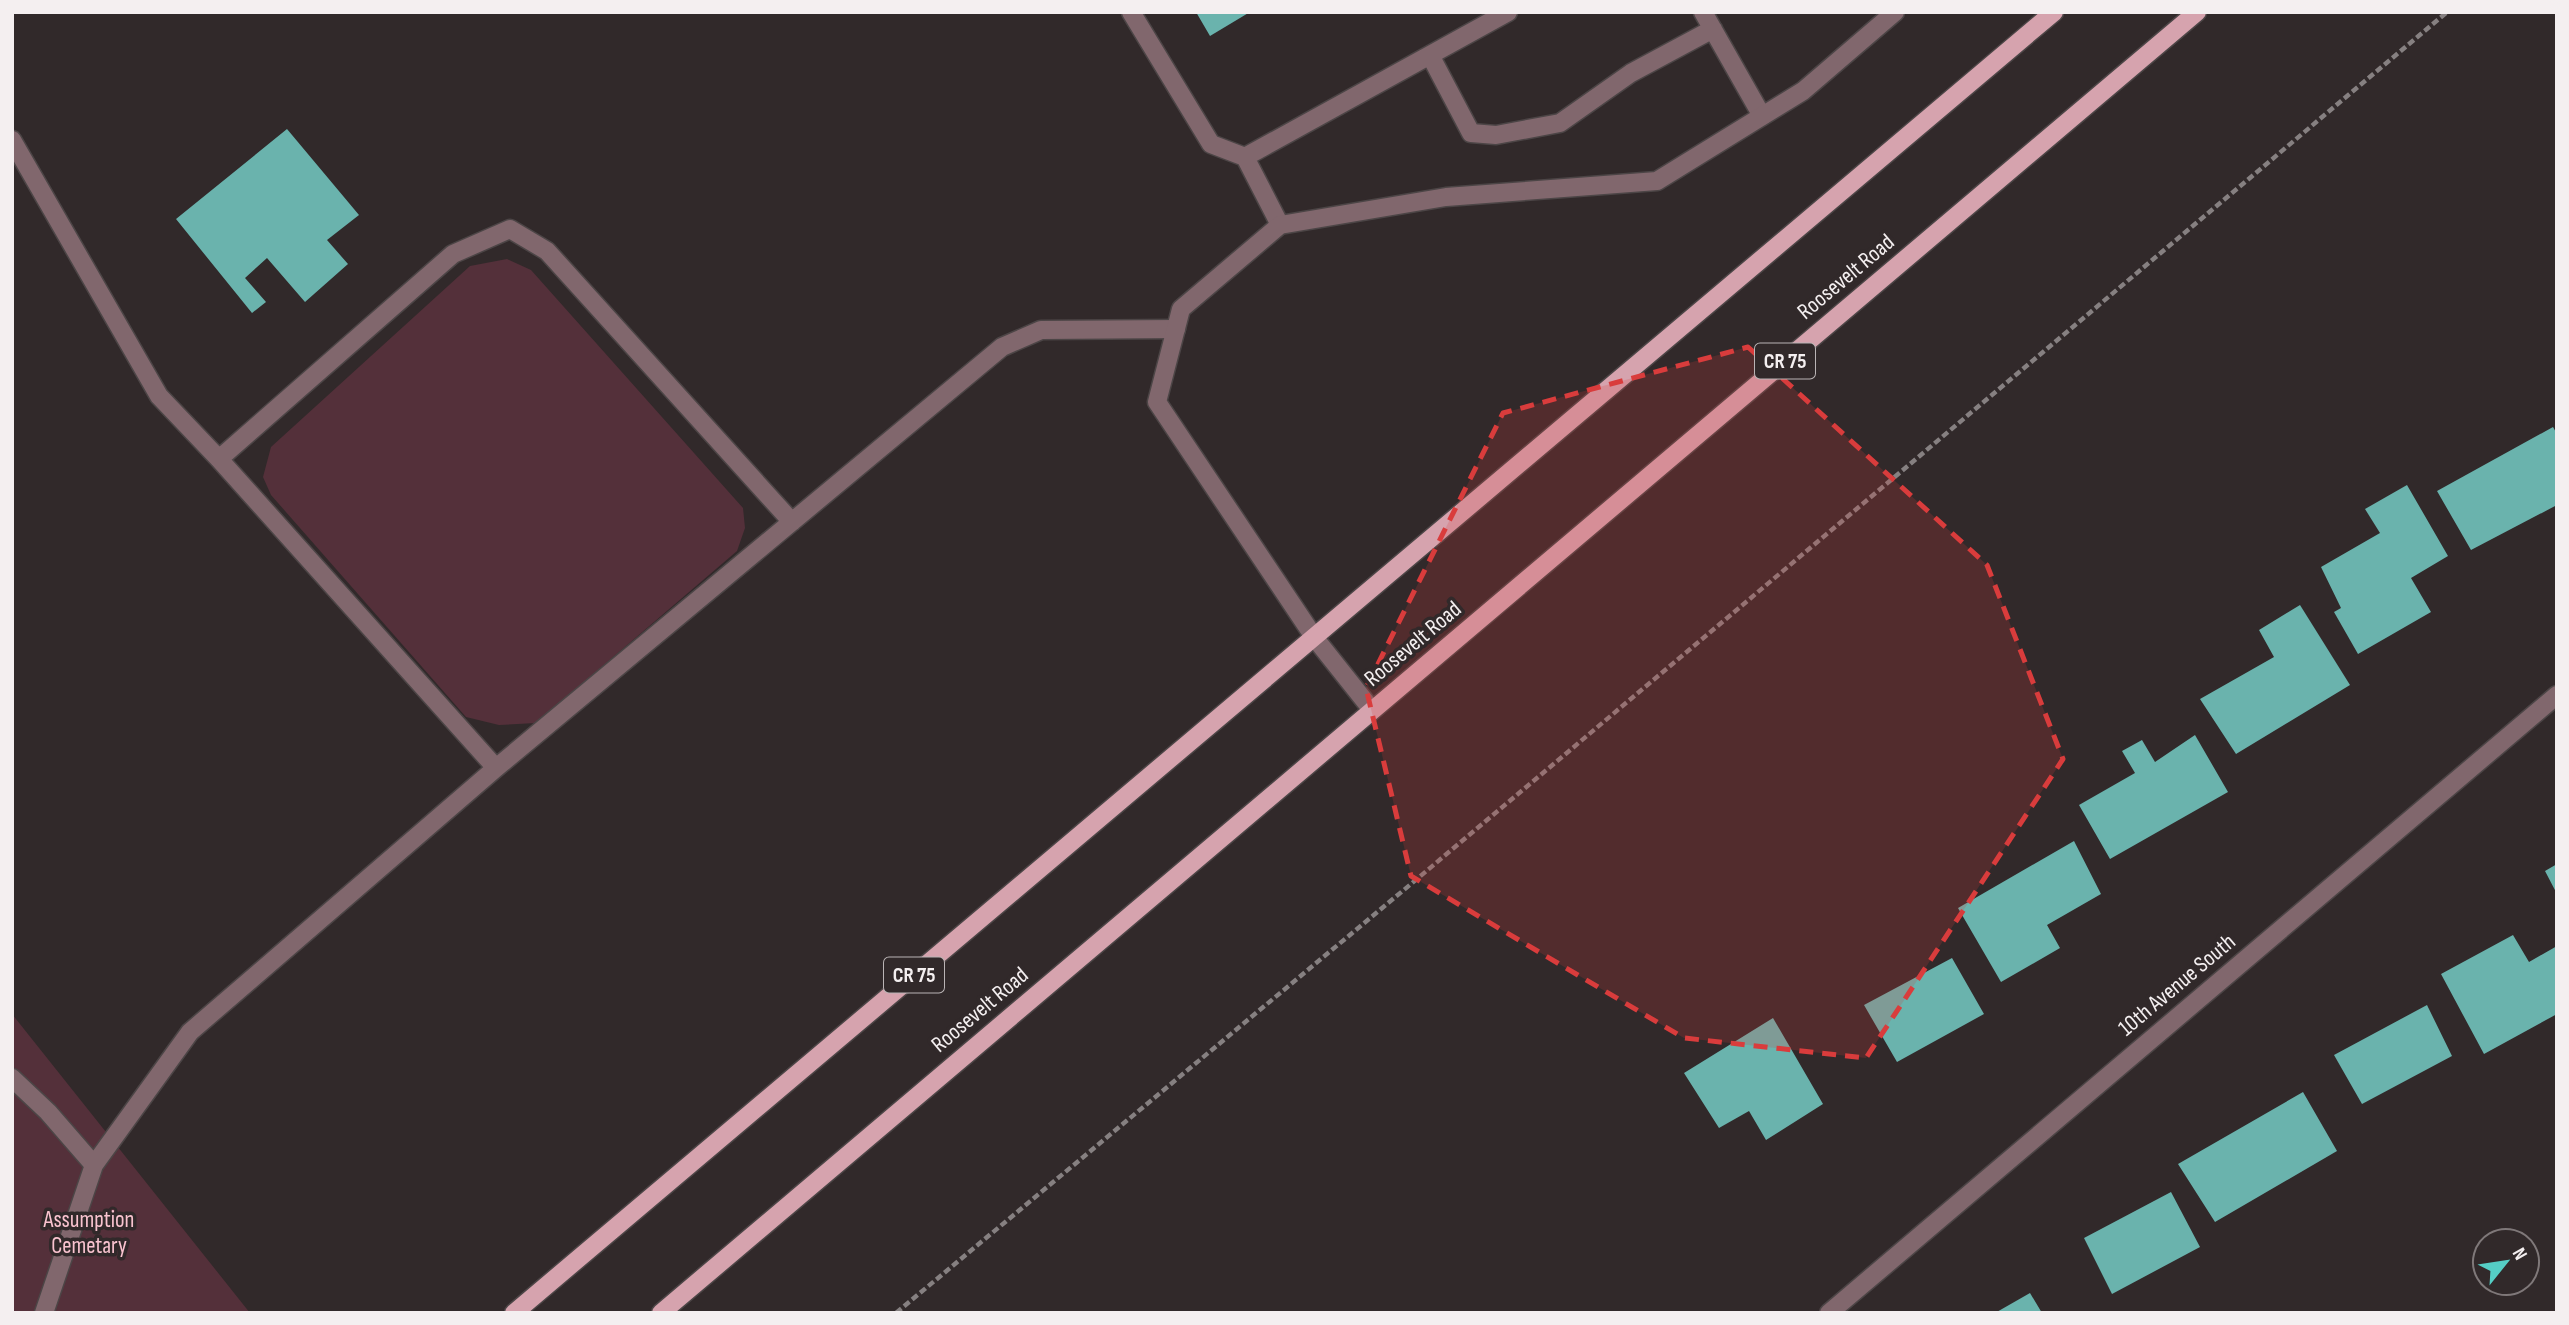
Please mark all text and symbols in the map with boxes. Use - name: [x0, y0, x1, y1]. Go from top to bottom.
- street label: Roosevelt Road: [1792, 228, 1900, 326]
- road number: CR 75: [1755, 344, 1815, 378]
- street label: Roosevelt Road: [1359, 595, 1467, 693]
- street label: 10th Avenue South: [2113, 928, 2241, 1042]
- road number: CR 75: [884, 958, 944, 992]
- street label: Roosevelt Road: [926, 961, 1034, 1059]
- park label: Assumption Cemetary: [43, 1206, 134, 1260]
- north arrow: [2471, 1227, 2541, 1297]
- text: N: [2507, 1244, 2532, 1264]

